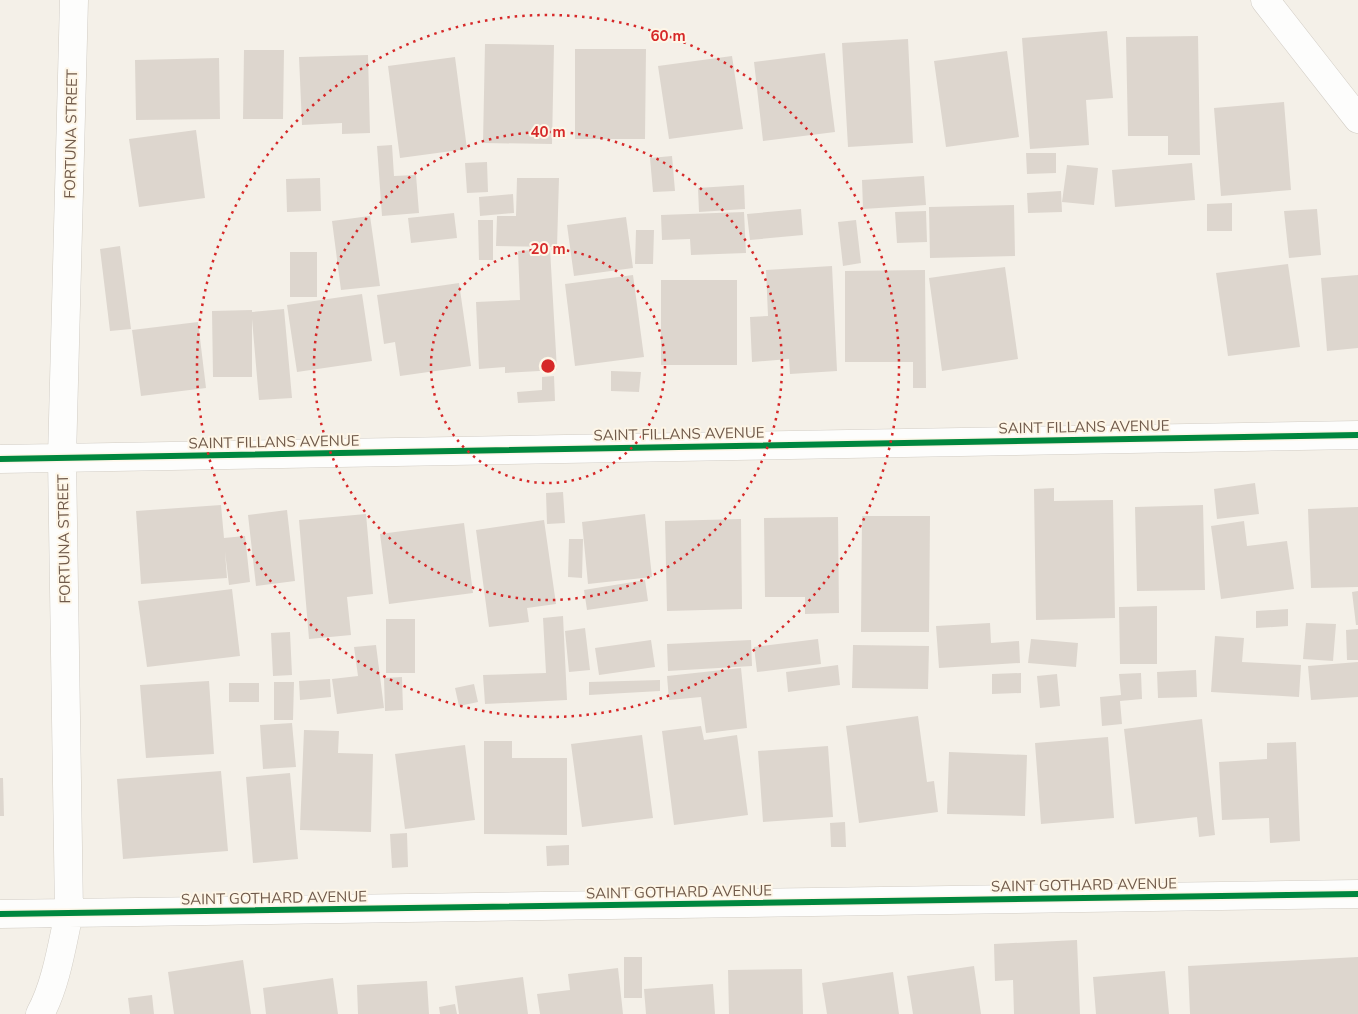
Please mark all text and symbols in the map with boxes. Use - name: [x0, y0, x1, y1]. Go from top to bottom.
- text: 60 m: [650, 26, 686, 46]
- street label: FORTUNA STREET: [60, 69, 82, 199]
- text: 40 m: [530, 122, 566, 142]
- text: 20 m: [530, 239, 566, 259]
- centre of rings: [539, 357, 557, 375]
- street label: SAINT FILLANS AVENUE: [998, 416, 1170, 438]
- street label: SAINT FILLANS AVENUE: [593, 423, 765, 445]
- street label: SAINT FILLANS AVENUE: [188, 431, 360, 453]
- street label: FORTUNA STREET: [53, 474, 75, 604]
- street label: SAINT GOTHARD AVENUE: [991, 873, 1177, 897]
- street label: SAINT GOTHARD AVENUE: [586, 880, 772, 904]
- street label: SAINT GOTHARD AVENUE: [181, 886, 367, 910]

